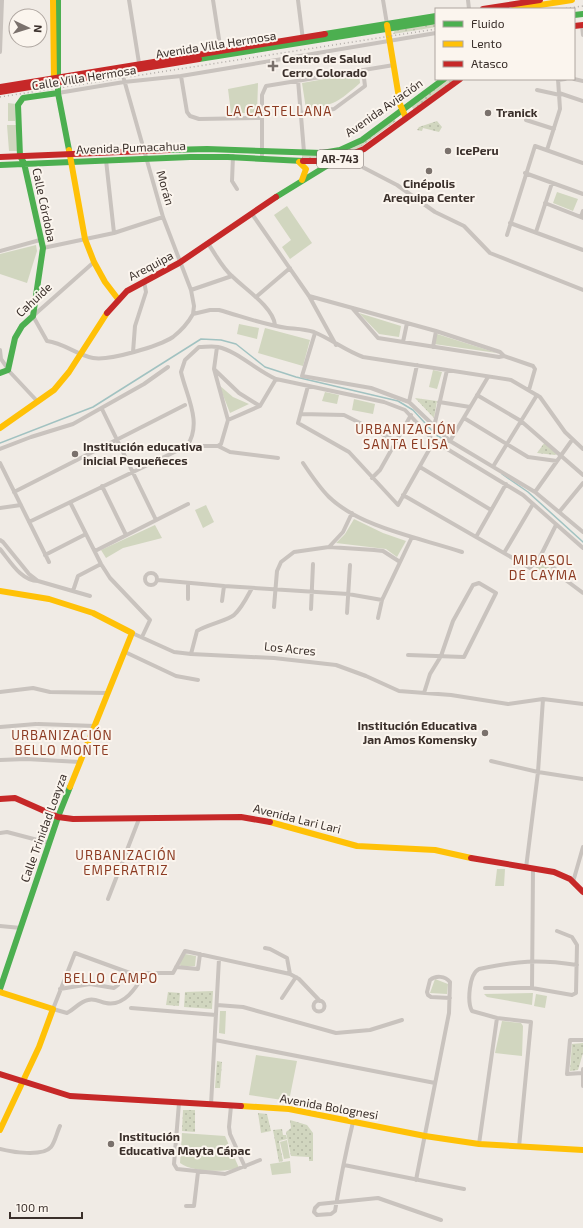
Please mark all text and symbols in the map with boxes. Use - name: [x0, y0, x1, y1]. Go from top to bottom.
- north arrow: [8, 8, 48, 48]
- legend: [435, 8, 575, 80]
- text: Fluido: [471, 16, 505, 30]
- text: N: [32, 24, 45, 33]
- street label: Avenida Villa Hermosa: [155, 28, 277, 60]
- text: Lento: [471, 36, 502, 50]
- place label: Centro de Salud Cerro Colorado: [282, 51, 371, 79]
- text: Atasco: [471, 56, 508, 70]
- marker: Centro de Salud Cerro Colorado: [267, 60, 279, 72]
- street label: Calle Villa Hermosa: [31, 62, 137, 92]
- street label: Avenida Aviación: [342, 75, 425, 139]
- district label: LA CASTELLANA: [226, 103, 332, 119]
- place label: Tranick: [496, 105, 538, 119]
- marker: Tranick: [483, 108, 493, 118]
- street label: Avenida Pumacahua: [76, 138, 186, 156]
- place label: IcePeru: [456, 143, 499, 157]
- marker: IcePeru: [443, 146, 453, 156]
- road number: AR-743: [317, 150, 363, 168]
- marker: Cinépolis Arequipa Center: [424, 166, 434, 176]
- street label: Calle Córdoba: [30, 167, 60, 243]
- street label: Morán: [154, 169, 178, 207]
- place label: Cinépolis Arequipa Center: [383, 176, 475, 204]
- street label: Arequipa: [126, 247, 175, 283]
- street label: Cahuide: [13, 279, 54, 319]
- district label: URBANIZACIÓN SANTA ELISA: [355, 420, 457, 452]
- place label: Institución educativa inicial Pequeñeces: [83, 439, 203, 467]
- marker: Institución educativa inicial Pequeñeces: [70, 449, 80, 459]
- district label: MIRASOL DE CAYMA: [509, 552, 577, 583]
- street label: Los Acres: [264, 638, 317, 658]
- place label: Institución Educativa Jan Amos Komensky: [357, 718, 477, 747]
- district label: URBANIZACIÓN BELLO MONTE: [11, 726, 113, 758]
- marker: Institución Educativa Jan Amos Komensky: [480, 728, 490, 738]
- street label: Calle Trinidad Loayza: [17, 771, 69, 884]
- street label: Avenida Lari Lari: [252, 800, 343, 836]
- district label: URBANIZACIÓN EMPERATRIZ: [75, 846, 177, 878]
- district label: BELLO CAMPO: [64, 970, 158, 986]
- street label: Avenida Bolognesi: [279, 1090, 380, 1122]
- place label: Institución Educativa Mayta Cápac: [119, 1129, 251, 1158]
- marker: Institución Educativa Mayta Cápac: [106, 1139, 116, 1149]
- scale bar: [10, 1194, 82, 1220]
- text: 100 m: [16, 1200, 48, 1214]

